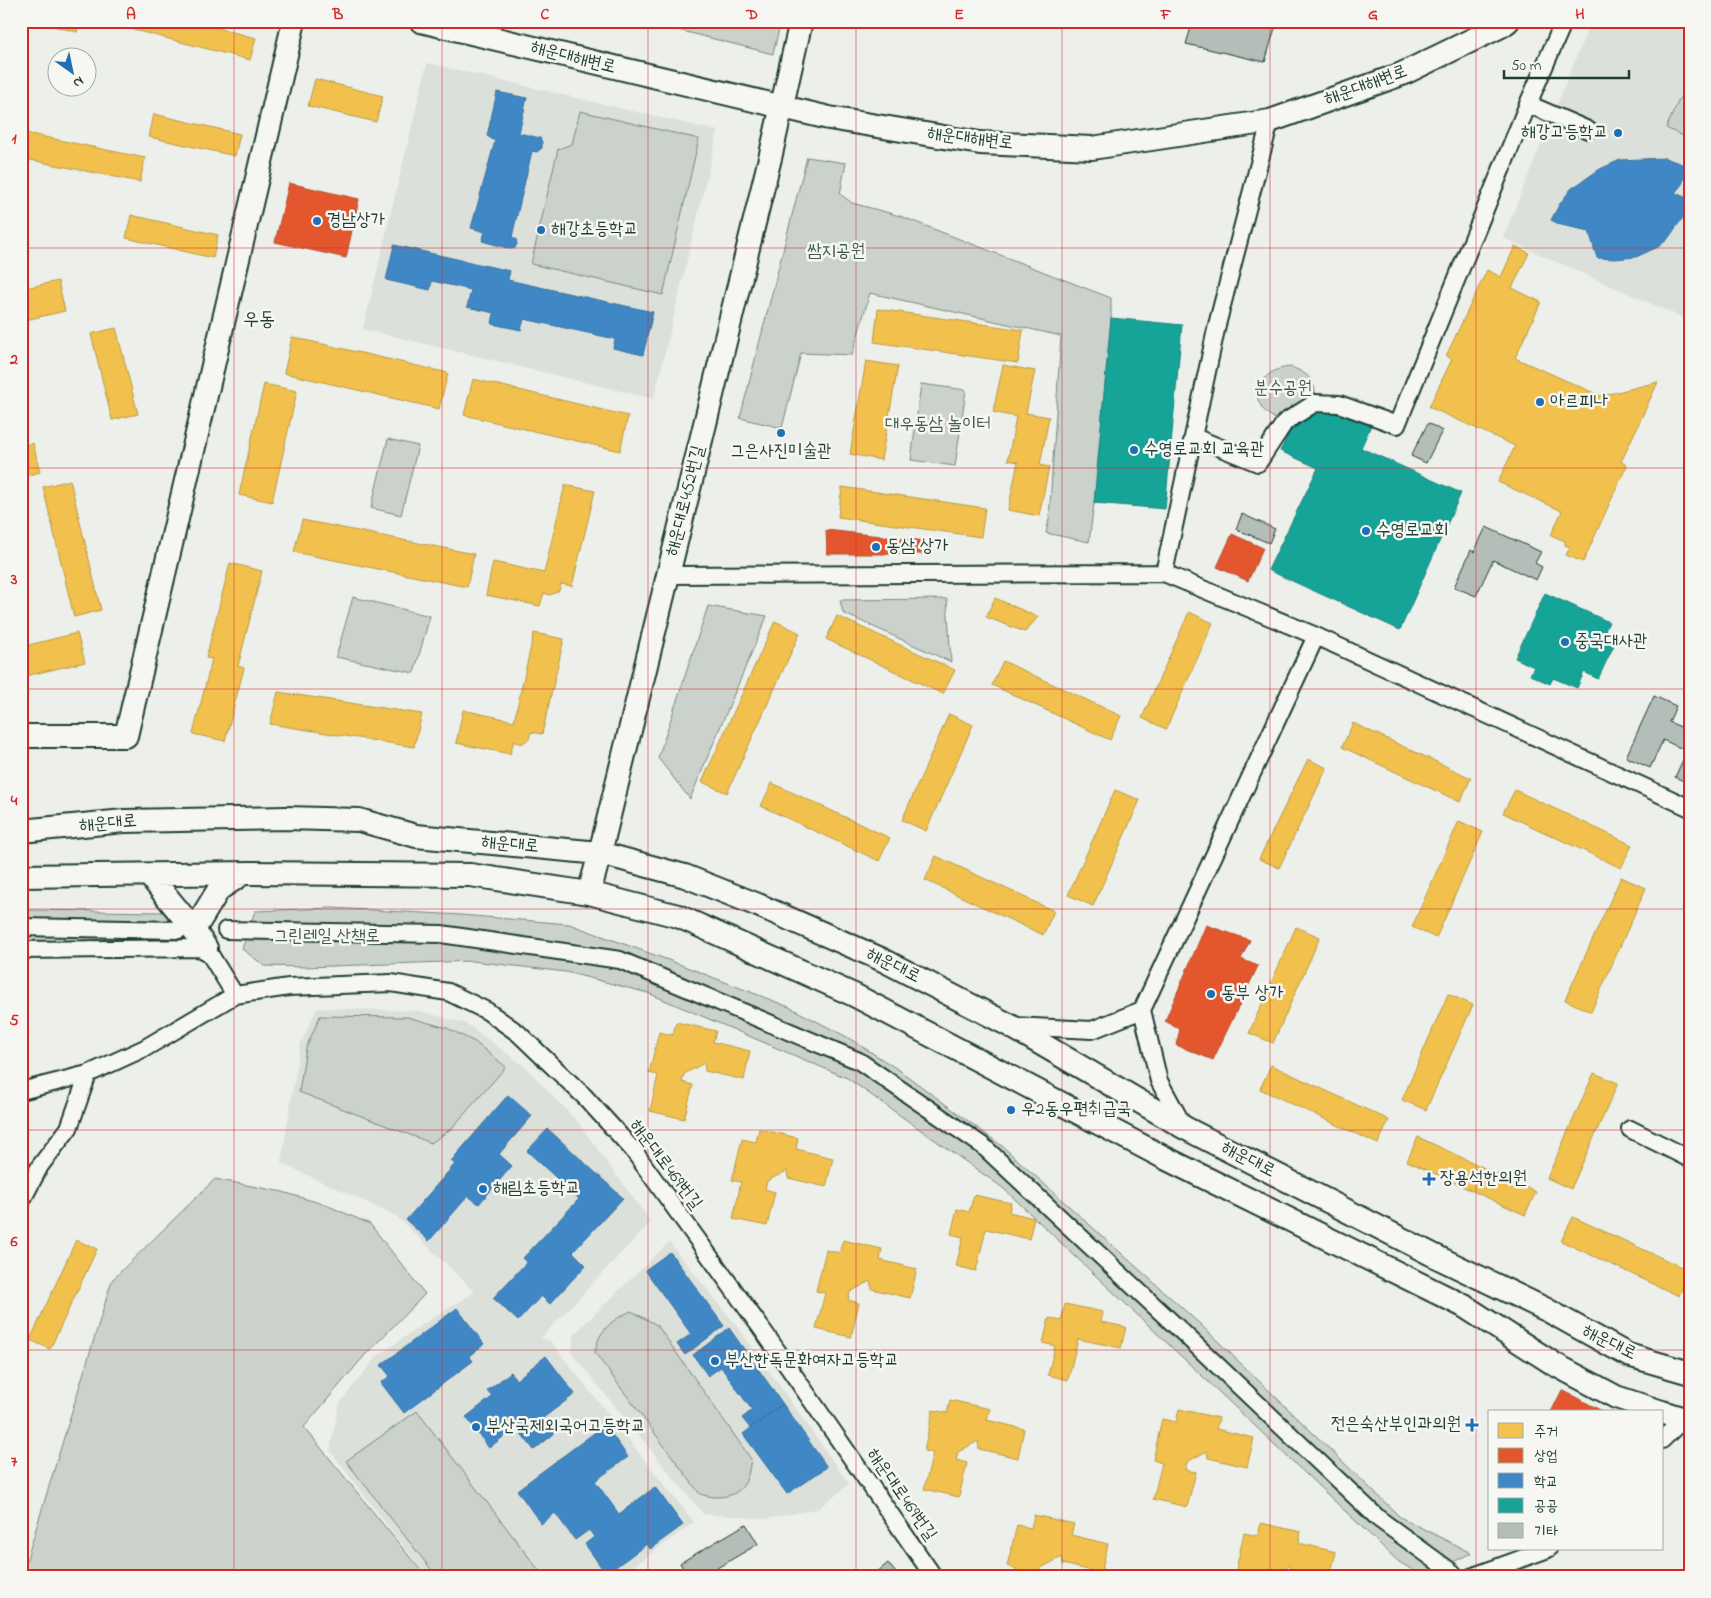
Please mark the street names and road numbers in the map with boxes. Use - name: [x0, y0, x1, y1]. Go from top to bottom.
- street label: 해운대해변로: [528, 35, 618, 81]
- street label: 해운대해변로: [1321, 59, 1411, 113]
- street label: 해운대해변로: [925, 121, 1015, 157]
- street label: 해운대로452번길: [660, 442, 712, 559]
- street label: 해운대로: [78, 809, 138, 839]
- street label: 해운대로: [480, 830, 540, 860]
- street label: 해운대로: [861, 942, 925, 990]
- street label: 해운대로469번길: [622, 1114, 708, 1216]
- street label: 해운대로: [1216, 1135, 1280, 1185]
- street label: 해운대로: [1577, 1319, 1641, 1367]
- street label: 해운대로469번길: [859, 1443, 943, 1547]

